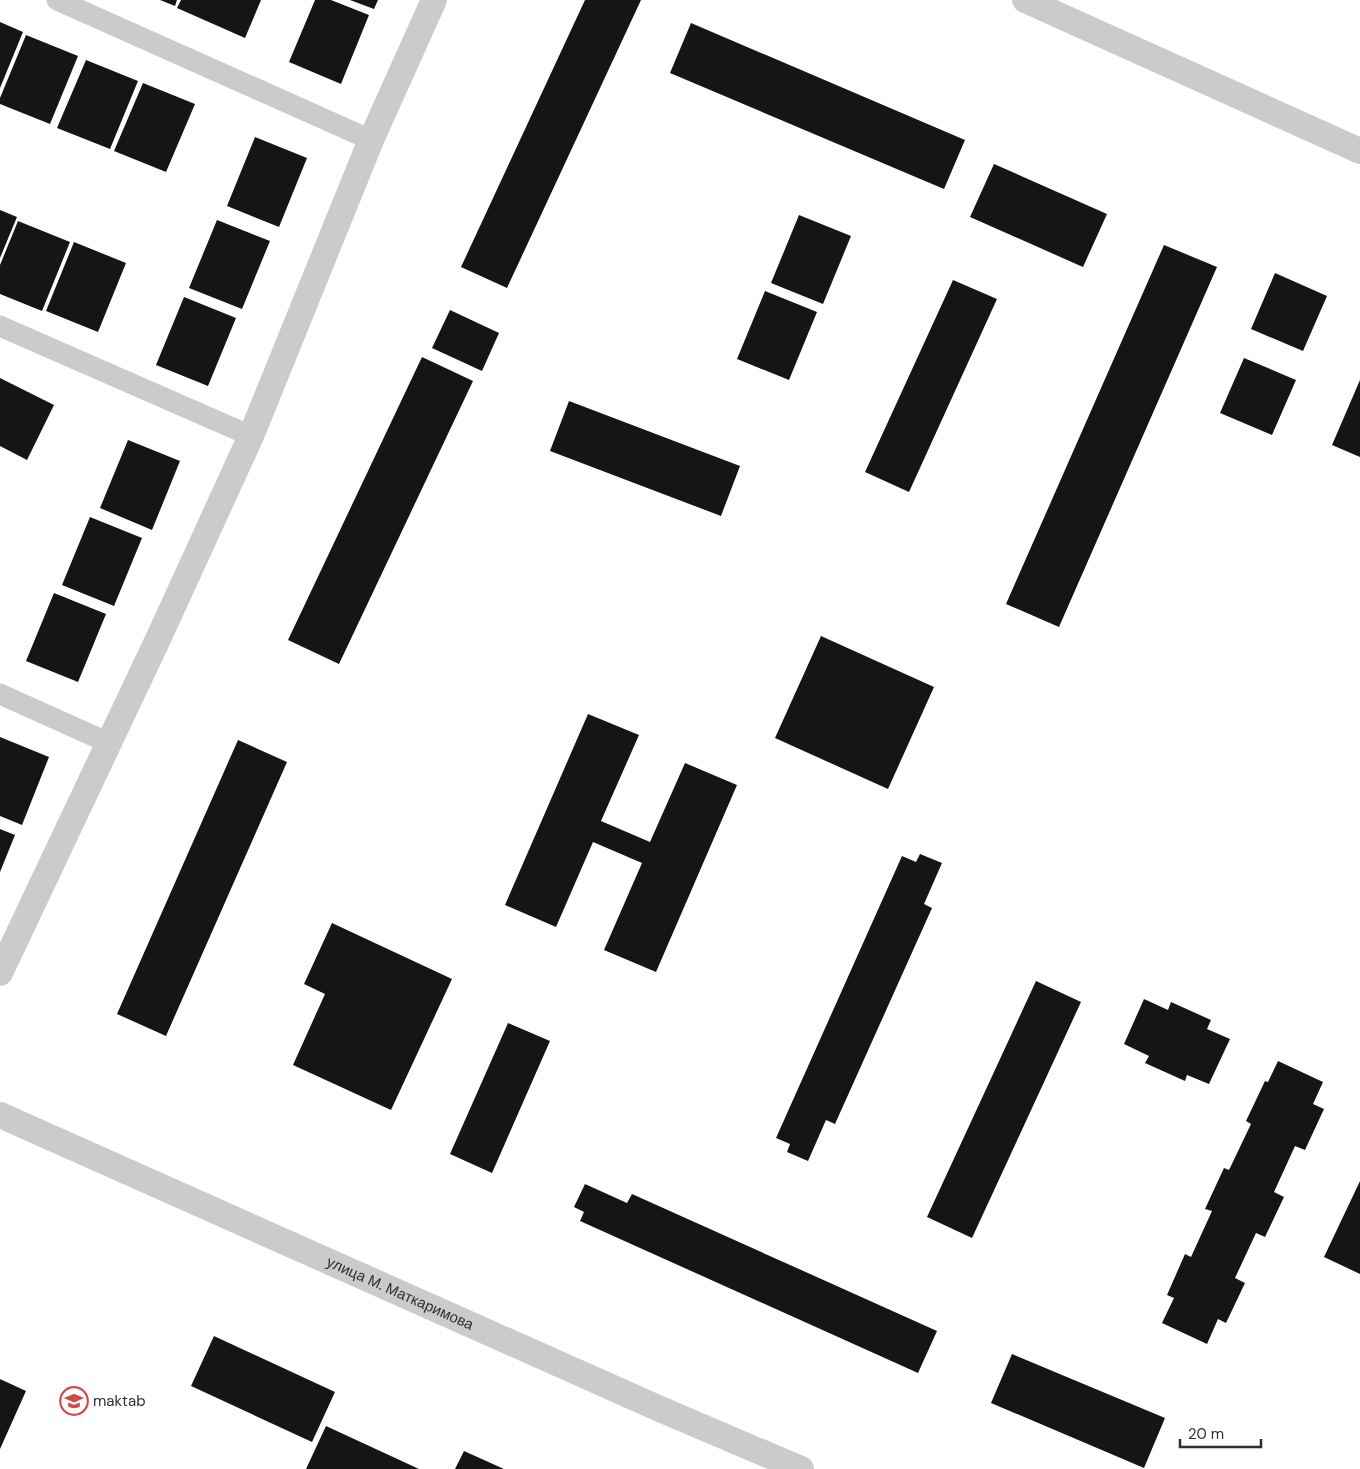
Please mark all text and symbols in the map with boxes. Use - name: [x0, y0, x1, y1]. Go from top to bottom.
- street label: улица М. Маткаримова: [323, 1252, 477, 1335]
- school or university icon: maktab: [59, 1386, 89, 1416]
- place label: maktab: [93, 1391, 146, 1411]
- scale bar: [1180, 1416, 1261, 1448]
- text: 20 m: [1188, 1424, 1224, 1444]

